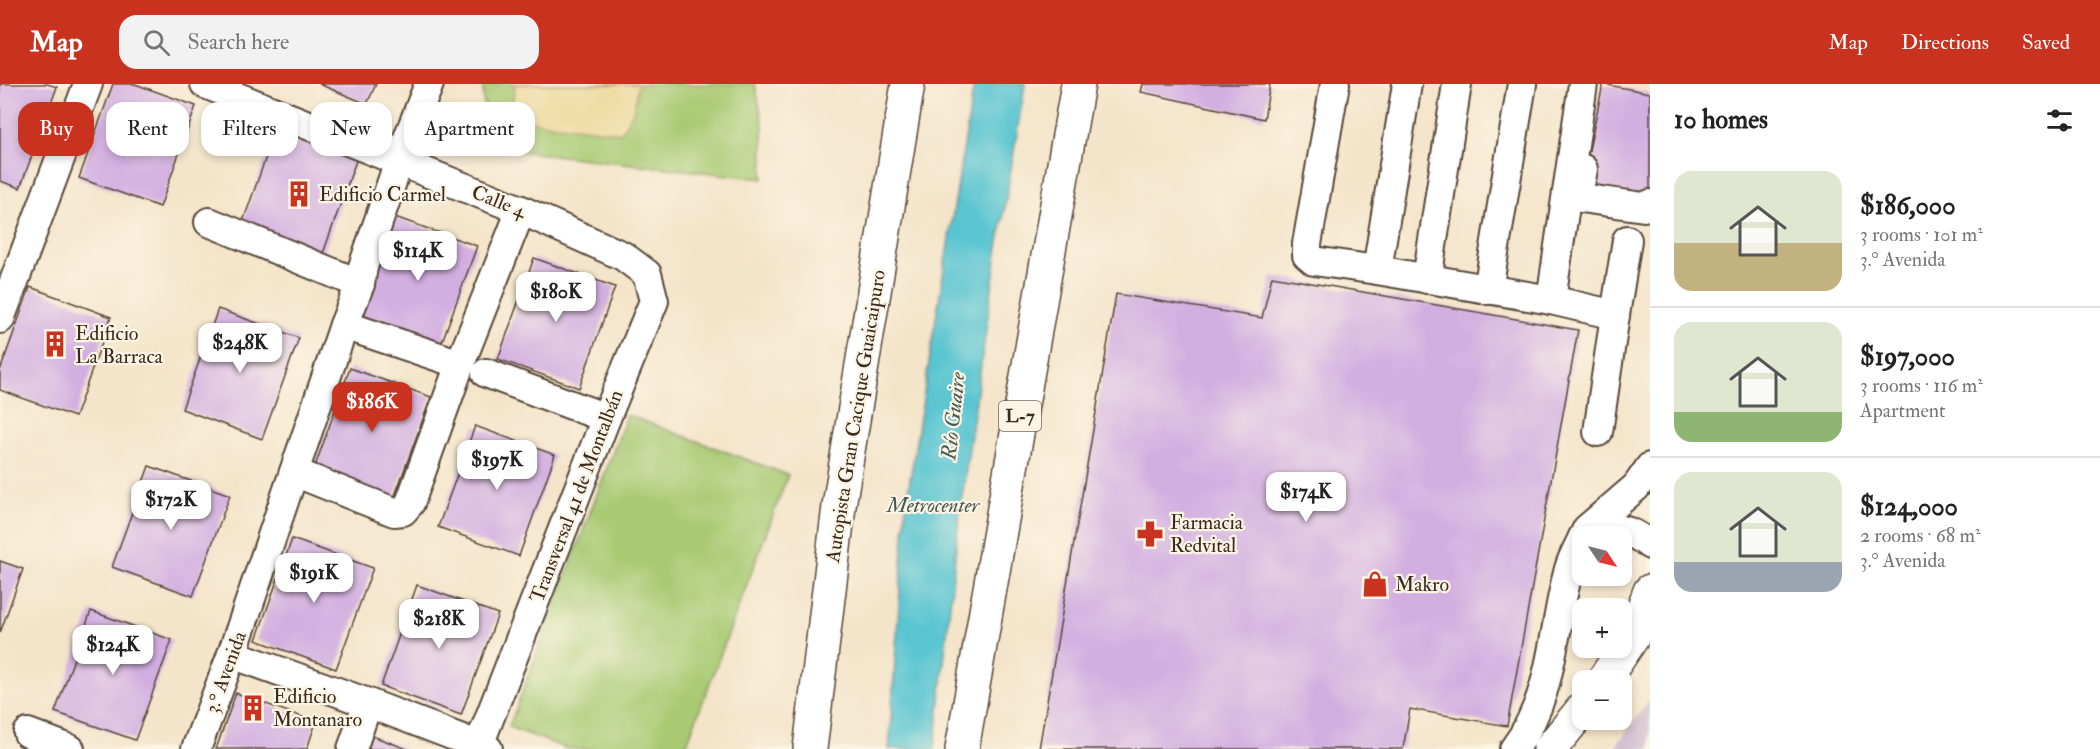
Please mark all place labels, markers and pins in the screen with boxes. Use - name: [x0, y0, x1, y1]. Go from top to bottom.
- building icon: Edificio Carmel: [284, 179, 314, 209]
- place label: Edificio Carmel: [319, 182, 446, 207]
- pin: $114K: [376, 231, 460, 282]
- pin: $180K: [514, 272, 598, 323]
- place label: Edificio La Barraca: [75, 321, 163, 369]
- pin: $248K: [198, 323, 282, 374]
- building icon: Edificio La Barraca: [40, 329, 70, 359]
- pin: $186K: [330, 382, 414, 433]
- pin: $197K: [455, 440, 539, 491]
- pin: $174K: [1264, 472, 1348, 523]
- pin: $172K: [129, 480, 213, 531]
- place label: Farmacia Redvital: [1170, 510, 1244, 558]
- pharmacy icon: Farmacia Redvital: [1135, 519, 1165, 549]
- pin: $191K: [272, 553, 356, 604]
- shop icon: Makro: [1360, 569, 1390, 599]
- place label: Makro: [1395, 572, 1449, 597]
- pin: $218K: [397, 599, 481, 650]
- pin: $124K: [71, 625, 155, 676]
- place label: Edificio Montanaro: [273, 684, 362, 732]
- building icon: Edificio Montanaro: [238, 693, 268, 723]

